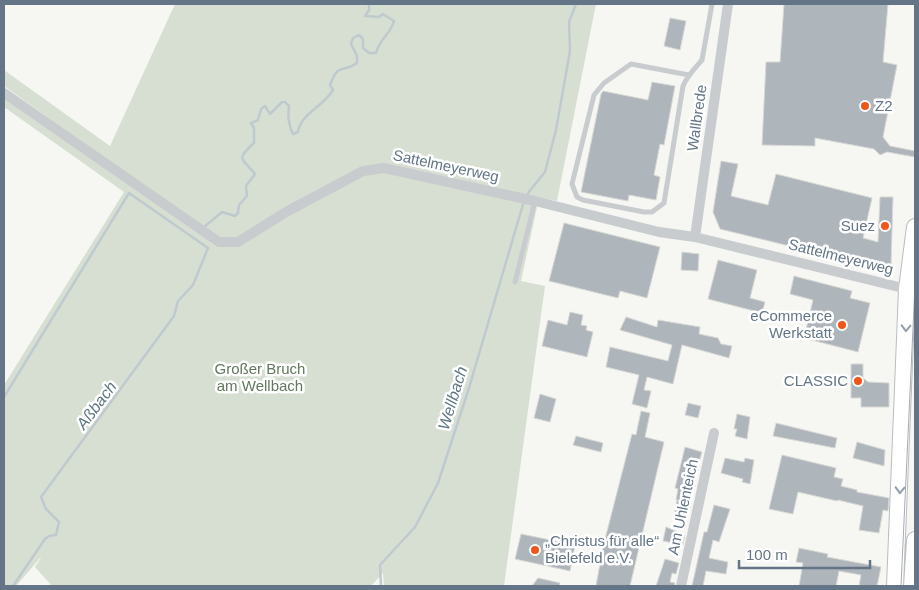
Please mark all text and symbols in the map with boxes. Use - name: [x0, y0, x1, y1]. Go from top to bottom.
- street label: Wallbrede: [683, 84, 710, 152]
- place label: Z2: [875, 97, 893, 114]
- marker: Z2: [859, 100, 871, 112]
- street label: Sattelmeyerweg: [392, 146, 500, 185]
- place label: Suez: [841, 217, 875, 234]
- marker: Suez: [879, 220, 891, 232]
- street label: Sattelmeyerweg: [787, 235, 895, 278]
- place label: eCommerce Werkstatt: [750, 307, 833, 341]
- marker: eCommerce Werkstatt: [836, 319, 848, 331]
- one-way arrow: [901, 324, 911, 332]
- park label: Großer Bruch am Wellbach: [215, 360, 305, 394]
- water label: Wellbach: [435, 364, 470, 432]
- place label: CLASSIC: [784, 372, 848, 389]
- marker: CLASSIC: [852, 375, 864, 387]
- water label: Aßbach: [72, 378, 120, 433]
- street label: Am Uhlenteich: [664, 457, 701, 556]
- one-way arrow: [895, 486, 906, 494]
- place label: „Christus für alle“ Bielefeld e.V.: [545, 532, 659, 566]
- scale bar: [739, 538, 870, 570]
- marker: „Christus für alle“ Bielefeld e.V.: [529, 544, 541, 556]
- text: 100 m: [746, 546, 788, 563]

